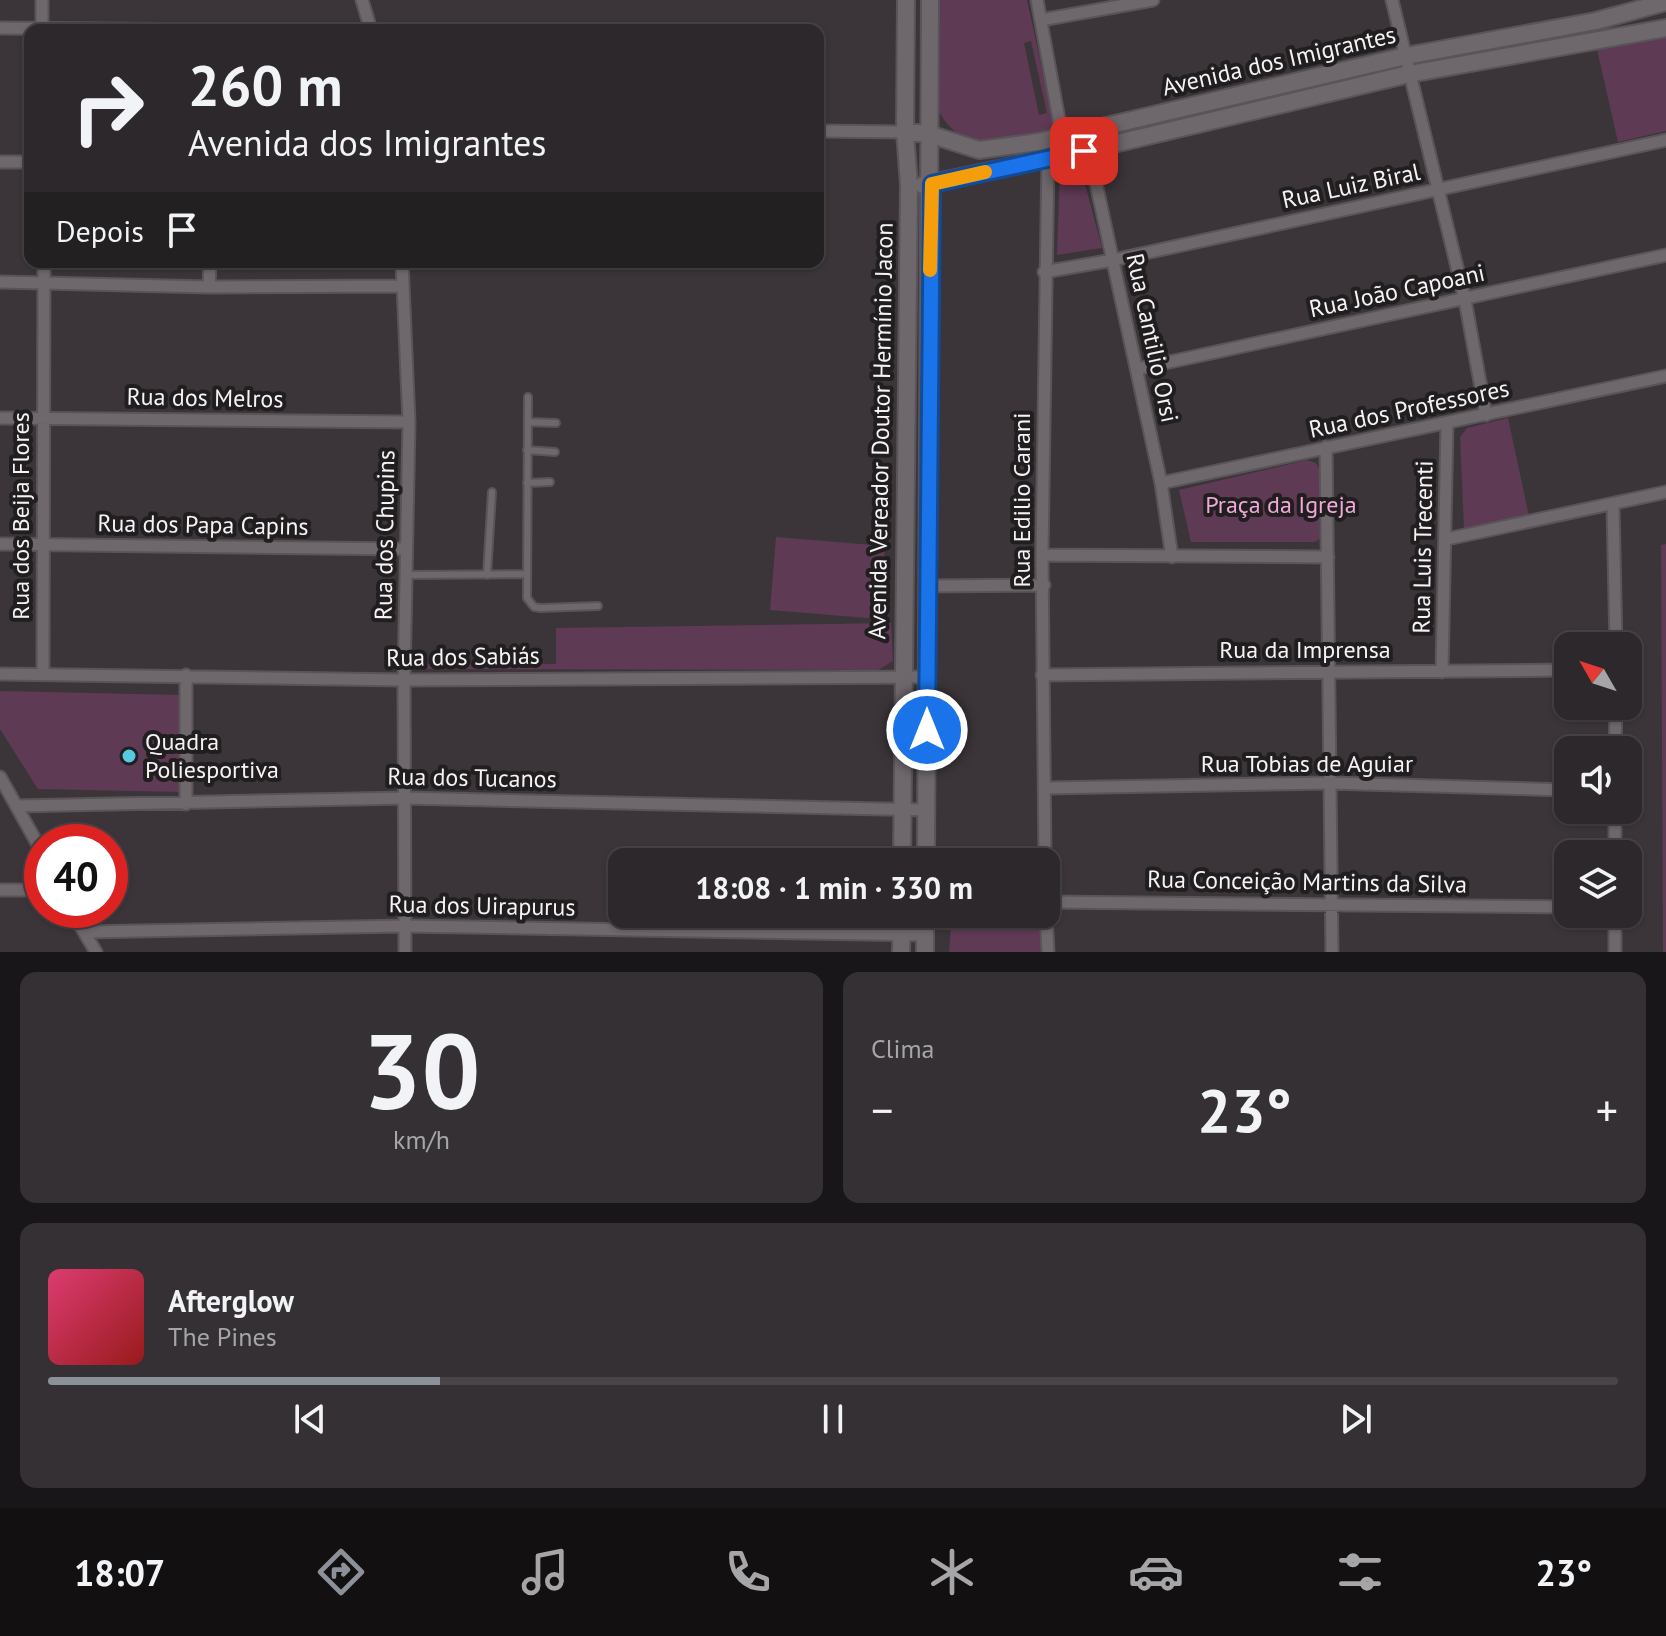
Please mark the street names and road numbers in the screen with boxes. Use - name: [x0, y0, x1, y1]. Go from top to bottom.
- street label: Avenida dos Imigrantes: [1159, 19, 1399, 102]
- street label: Rua Luiz Biral: [1279, 156, 1423, 215]
- street label: Avenida Vereador Doutor Hermínio Jacon: [861, 222, 900, 640]
- street label: Rua Cantilio Orsi: [1119, 251, 1186, 425]
- street label: Rua João Capoani: [1306, 257, 1488, 324]
- street label: Rua dos Professores: [1306, 372, 1512, 445]
- street label: Rua dos Melros: [126, 381, 284, 414]
- street label: Rua dos Beija Flores: [5, 412, 36, 620]
- street label: Rua Edilio Carani: [1006, 412, 1037, 588]
- street label: Rua dos Chupins: [368, 450, 401, 620]
- street label: Rua Luis Trecenti: [1405, 460, 1440, 634]
- street label: Rua dos Papa Capins: [97, 507, 309, 542]
- street label: Rua da Imprensa: [1219, 634, 1391, 665]
- street label: Rua dos Sabiás: [386, 640, 540, 673]
- street label: Rua Tobias de Aguiar: [1201, 748, 1413, 779]
- street label: Rua dos Tucanos: [387, 761, 557, 794]
- street label: Rua Conceição Martins da Silva: [1147, 863, 1467, 900]
- street label: Rua dos Uirapurus: [388, 888, 576, 923]

